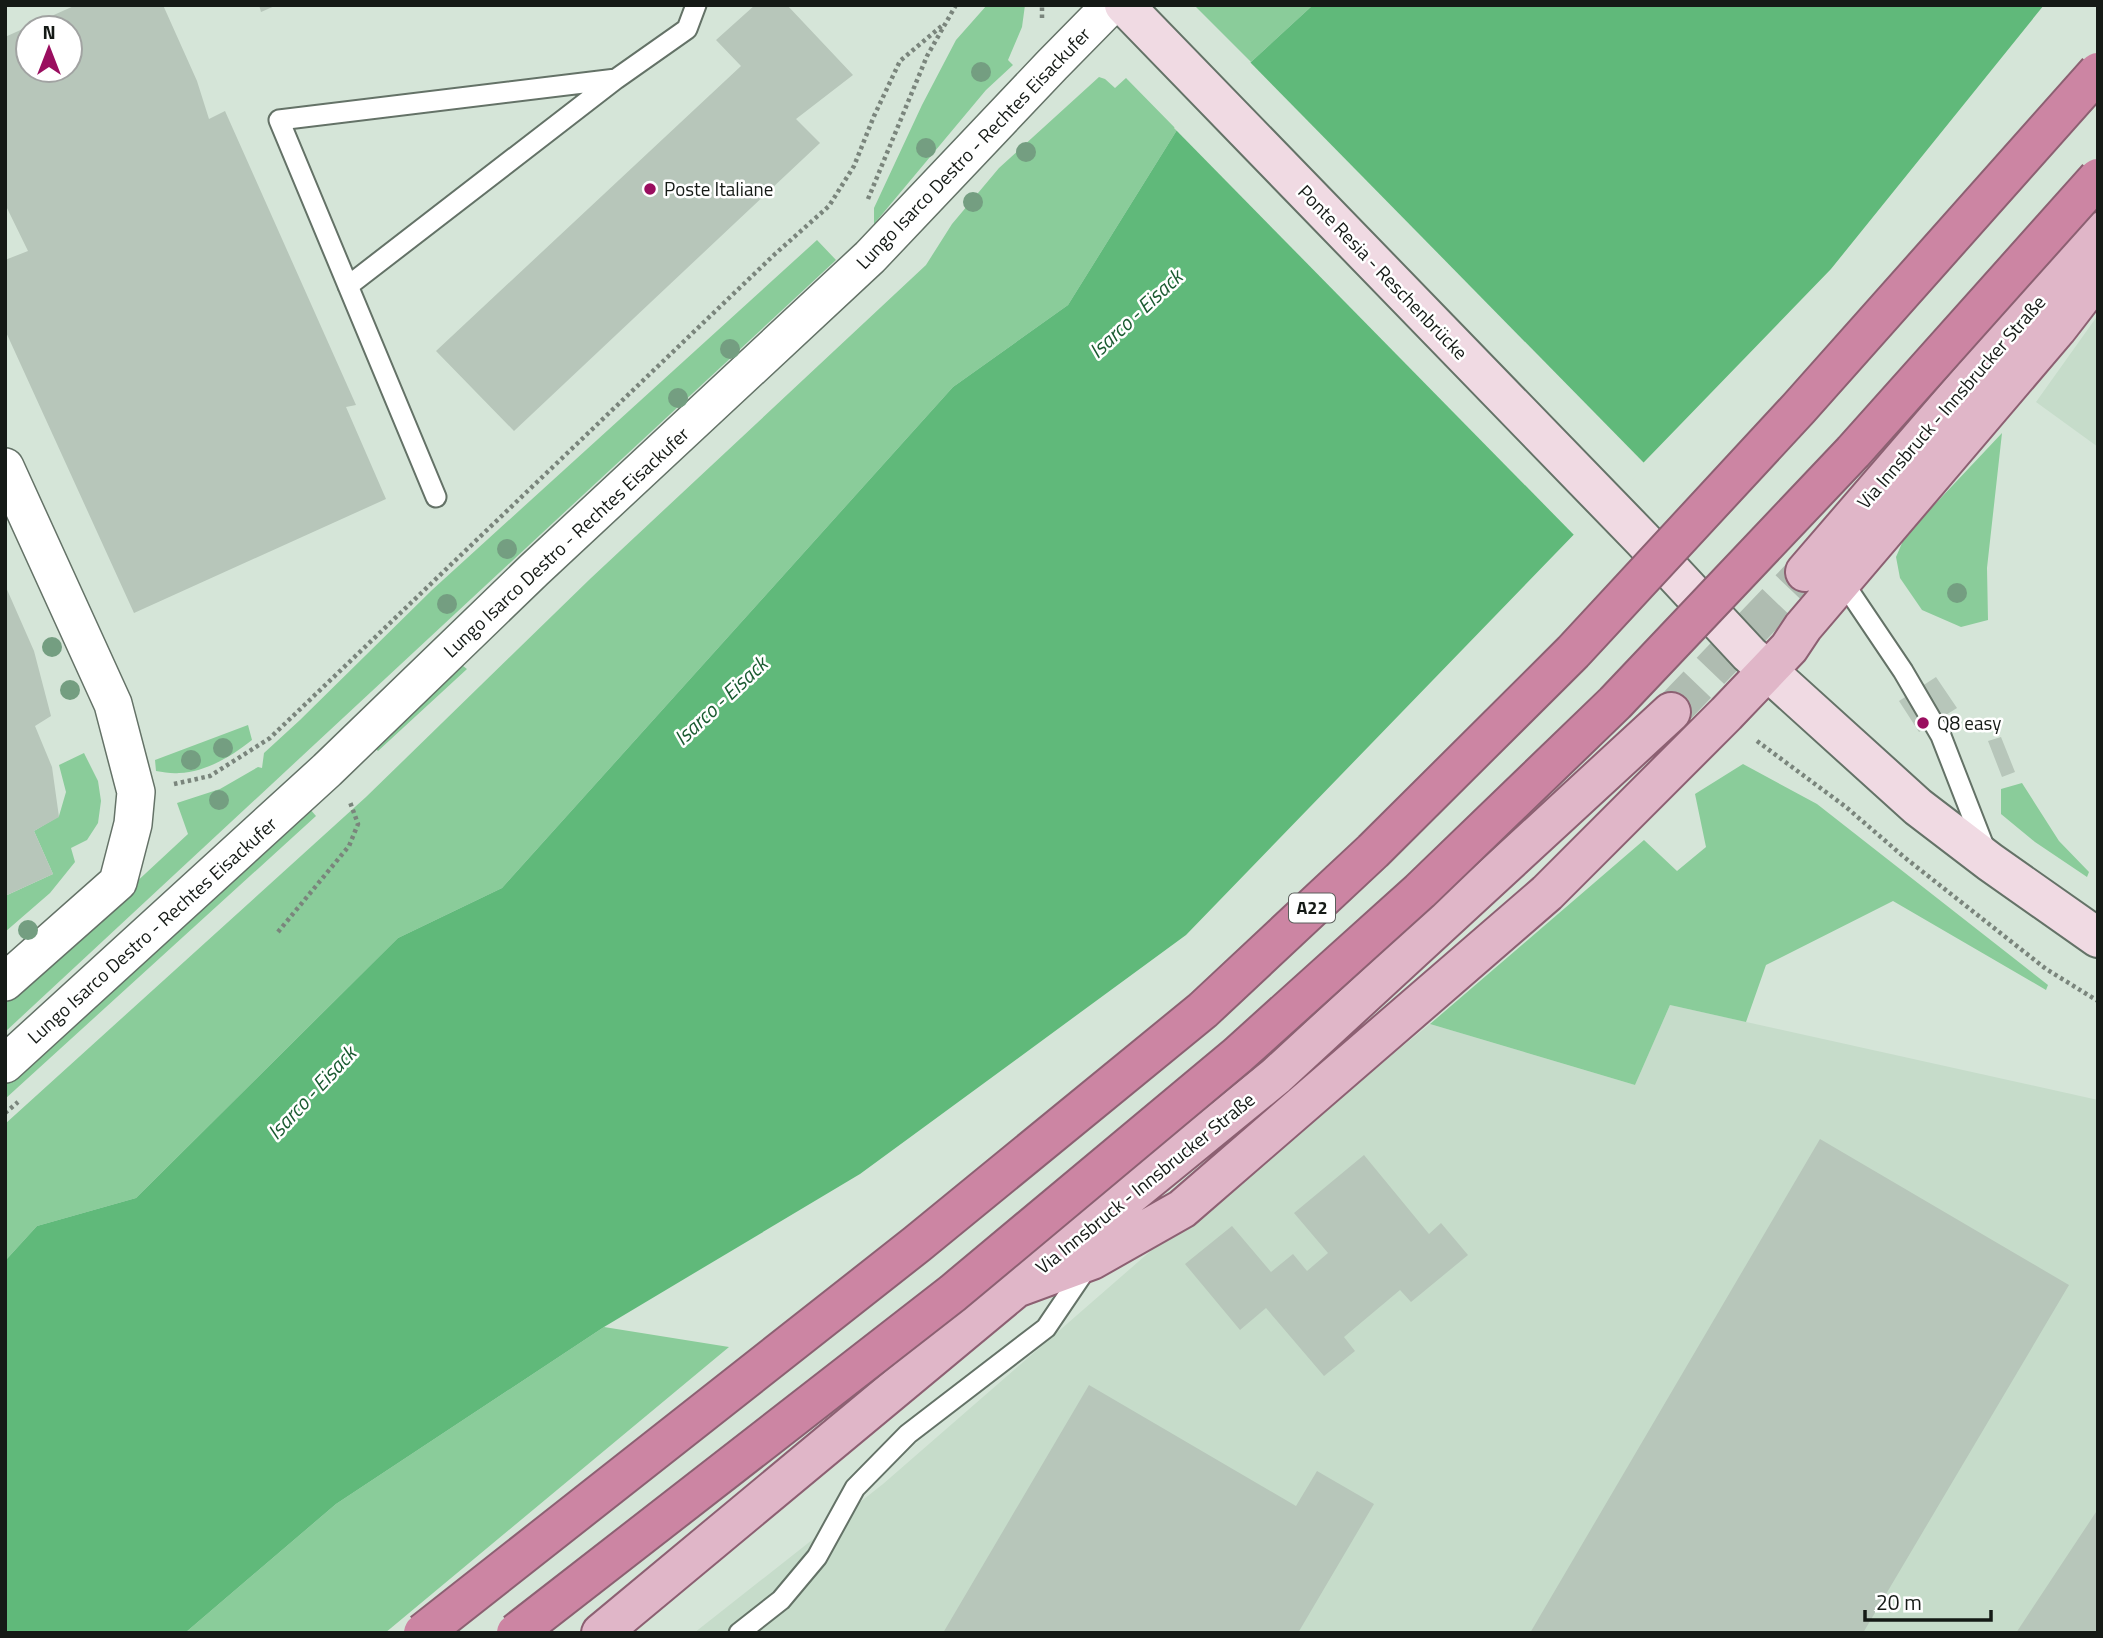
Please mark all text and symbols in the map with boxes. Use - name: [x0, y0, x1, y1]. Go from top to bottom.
- north arrow: [14, 14, 84, 84]
- text: N: [42, 17, 56, 46]
- street label: Lungo Isarco Destro - Rechtes Eisackufer: [849, 20, 1097, 275]
- place label: Poste Italiane: [664, 174, 773, 203]
- street label: Ponte Resia - Reschenbrücke: [1292, 177, 1475, 366]
- marker: Poste Italiane: [642, 181, 658, 197]
- water label: Isarco - Eisack: [1081, 259, 1191, 365]
- street label: Via Innsbruck - Innsbrucker Straße: [1849, 288, 2052, 515]
- street label: Lungo Isarco Destro - Rechtes Eisackufer: [436, 419, 695, 664]
- water label: Isarco - Eisack: [666, 646, 776, 752]
- place label: Q8 easy: [1937, 708, 2001, 737]
- marker: Q8 easy: [1915, 715, 1931, 731]
- street label: Lungo Isarco Destro - Rechtes Eisackufer: [20, 809, 283, 1050]
- road number: A22: [1289, 894, 1335, 923]
- water label: Isarco - Eisack: [259, 1036, 365, 1146]
- street label: Via Innsbruck - Innsbrucker Straße: [1029, 1085, 1261, 1280]
- scale bar: [1865, 1578, 1991, 1622]
- text: 20 m: [1876, 1586, 1922, 1618]

